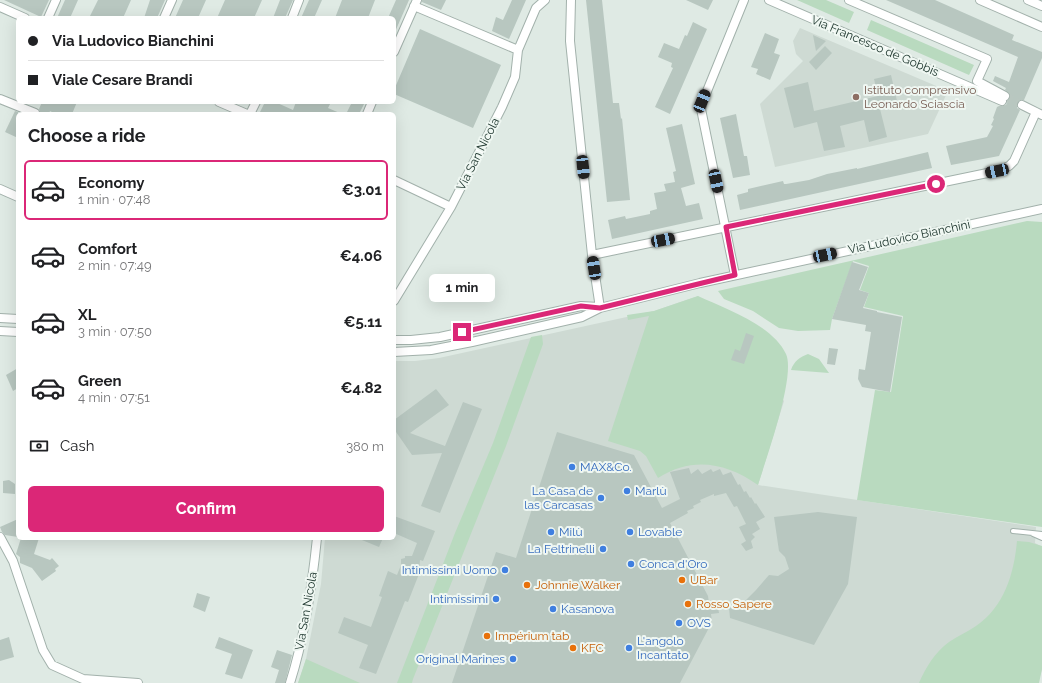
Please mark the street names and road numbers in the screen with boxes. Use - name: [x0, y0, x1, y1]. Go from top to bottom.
- street label: Via Francesco de Gobbis: [809, 13, 941, 79]
- street label: Via San Nicola: [454, 115, 502, 193]
- street label: Via Ludovico Bianchini: [847, 217, 971, 257]
- street label: Via San Nicola: [292, 571, 320, 651]

